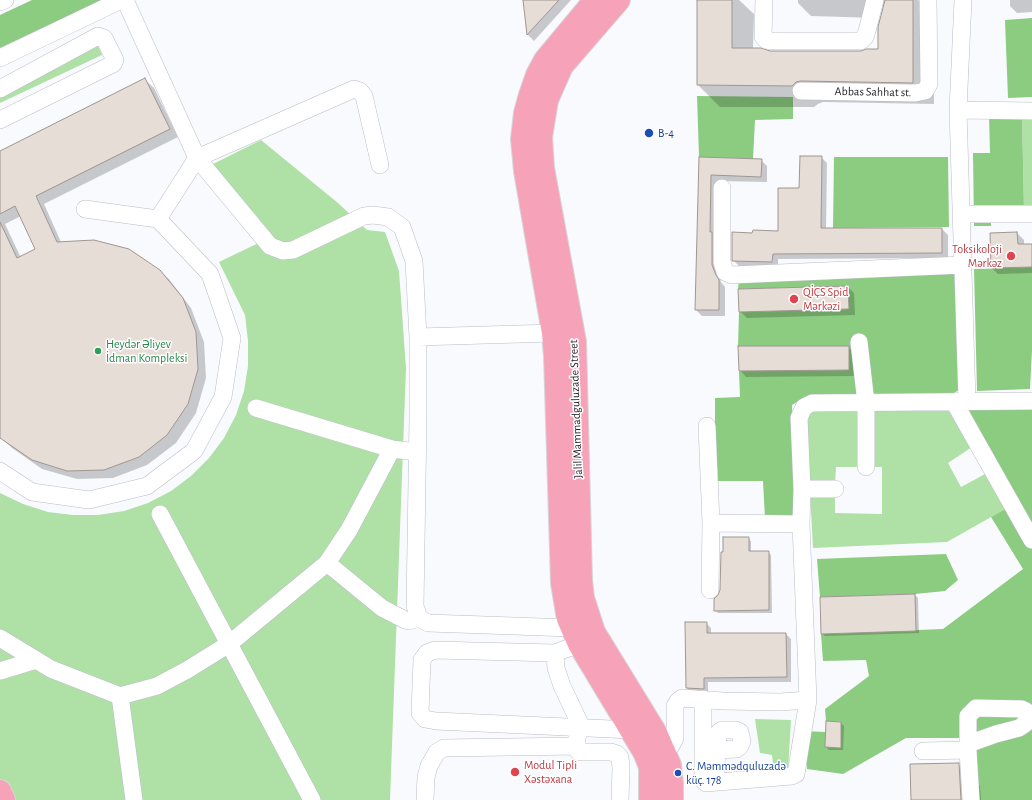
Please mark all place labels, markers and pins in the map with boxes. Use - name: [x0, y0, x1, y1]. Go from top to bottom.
- place label: B-4: [658, 126, 674, 140]
- marker: B-4: [643, 127, 655, 139]
- place label: Toksikoloji Mərkəz: [952, 242, 1002, 270]
- marker: Toksikoloji Mərkəz: [1005, 250, 1017, 262]
- place label: QİÇS Spid Mərkəzi: [803, 285, 848, 313]
- marker: QİÇS Spid Mərkəzi: [788, 293, 800, 305]
- place label: Heydər Əliyev İdman Kompleksi: [106, 337, 187, 365]
- marker: Heydər Əliyev İdman Kompleksi: [93, 346, 103, 356]
- place label: Modul Tipli Xəstəxana: [524, 758, 577, 786]
- place label: C. Məmmədquluzadə küç. 178: [686, 759, 786, 787]
- marker: Modul Tipli Xəstəxana: [509, 766, 521, 778]
- marker: C. Məmmədquluzadə küç. 178: [673, 768, 683, 778]

